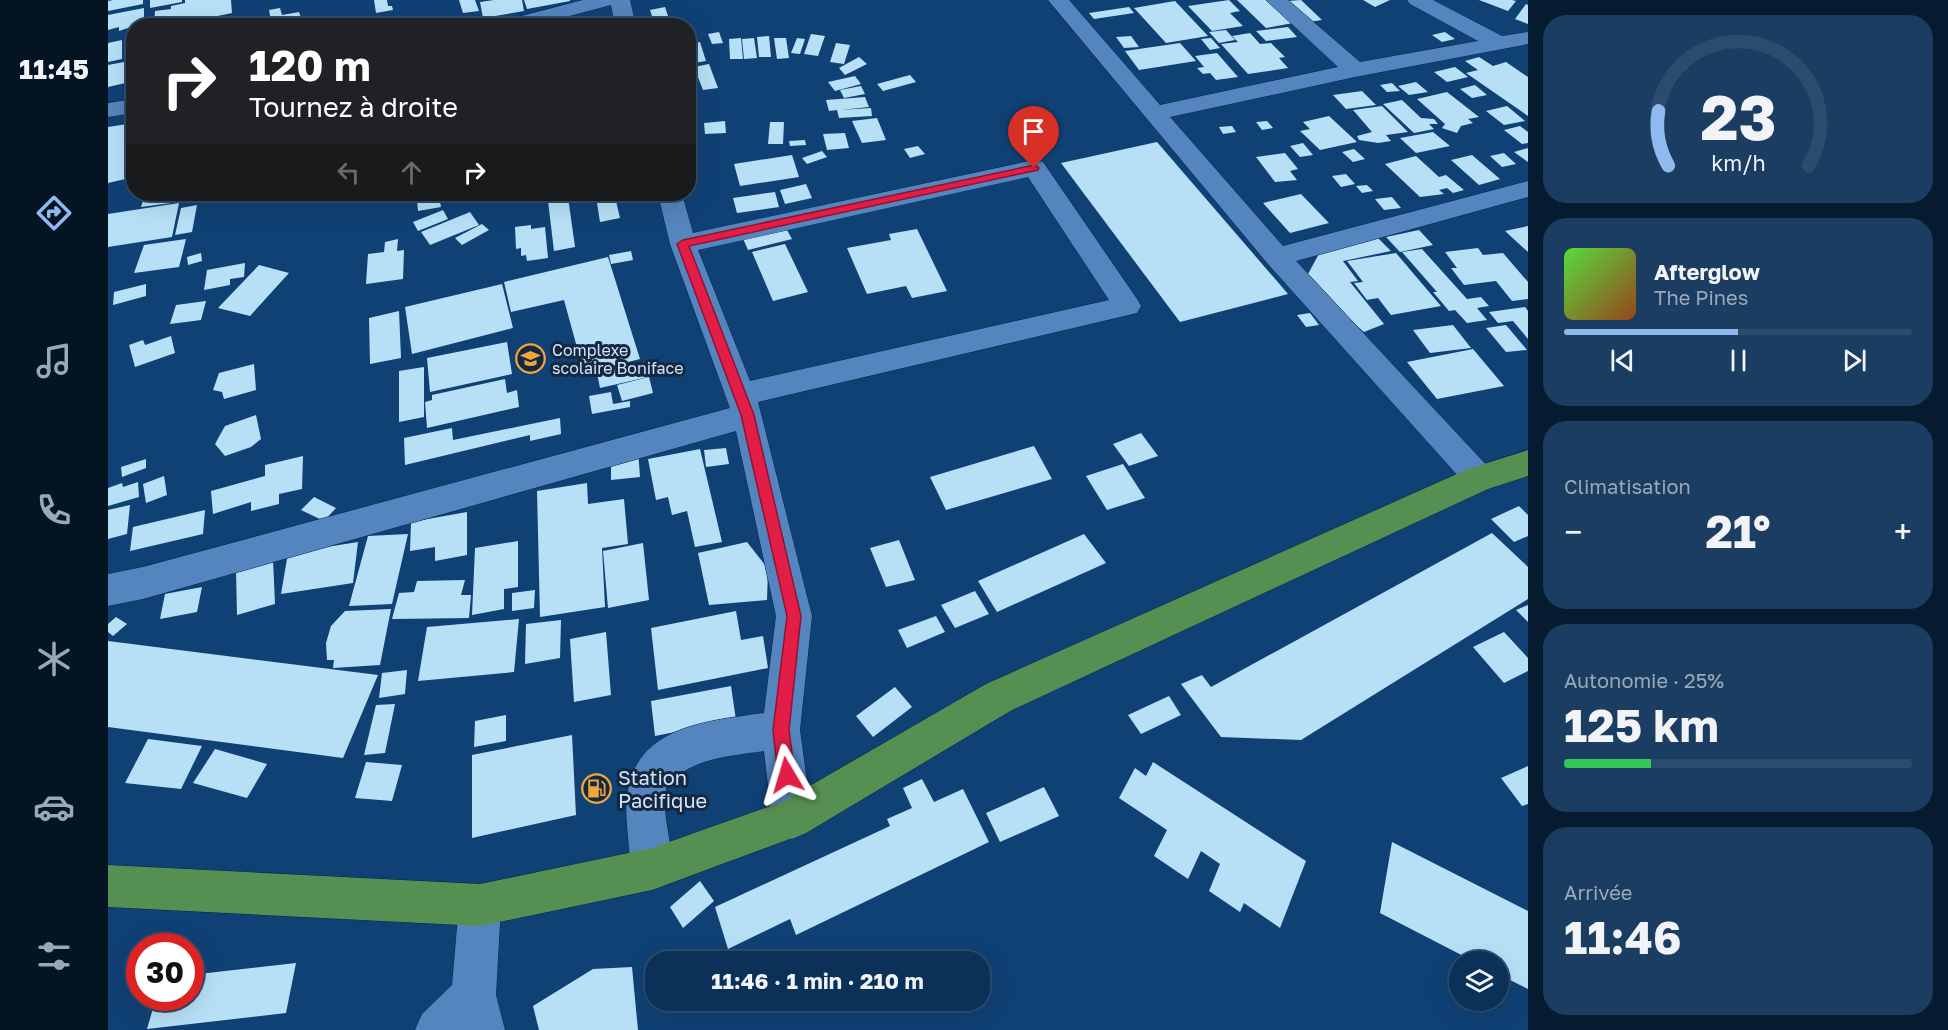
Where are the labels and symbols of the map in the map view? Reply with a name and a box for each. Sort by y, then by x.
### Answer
pin [1008,106,1059,168]
place label: Complexe scolaire Boniface [552,340,684,378]
school or university icon: Complexe scolaire Boniface [515,343,547,375]
position arrow [755,743,819,807]
place label: Station Pacifique [618,765,707,812]
fuel station icon: Station Pacifique [581,772,613,804]
speed limit sign: 30 [126,933,204,1011]

